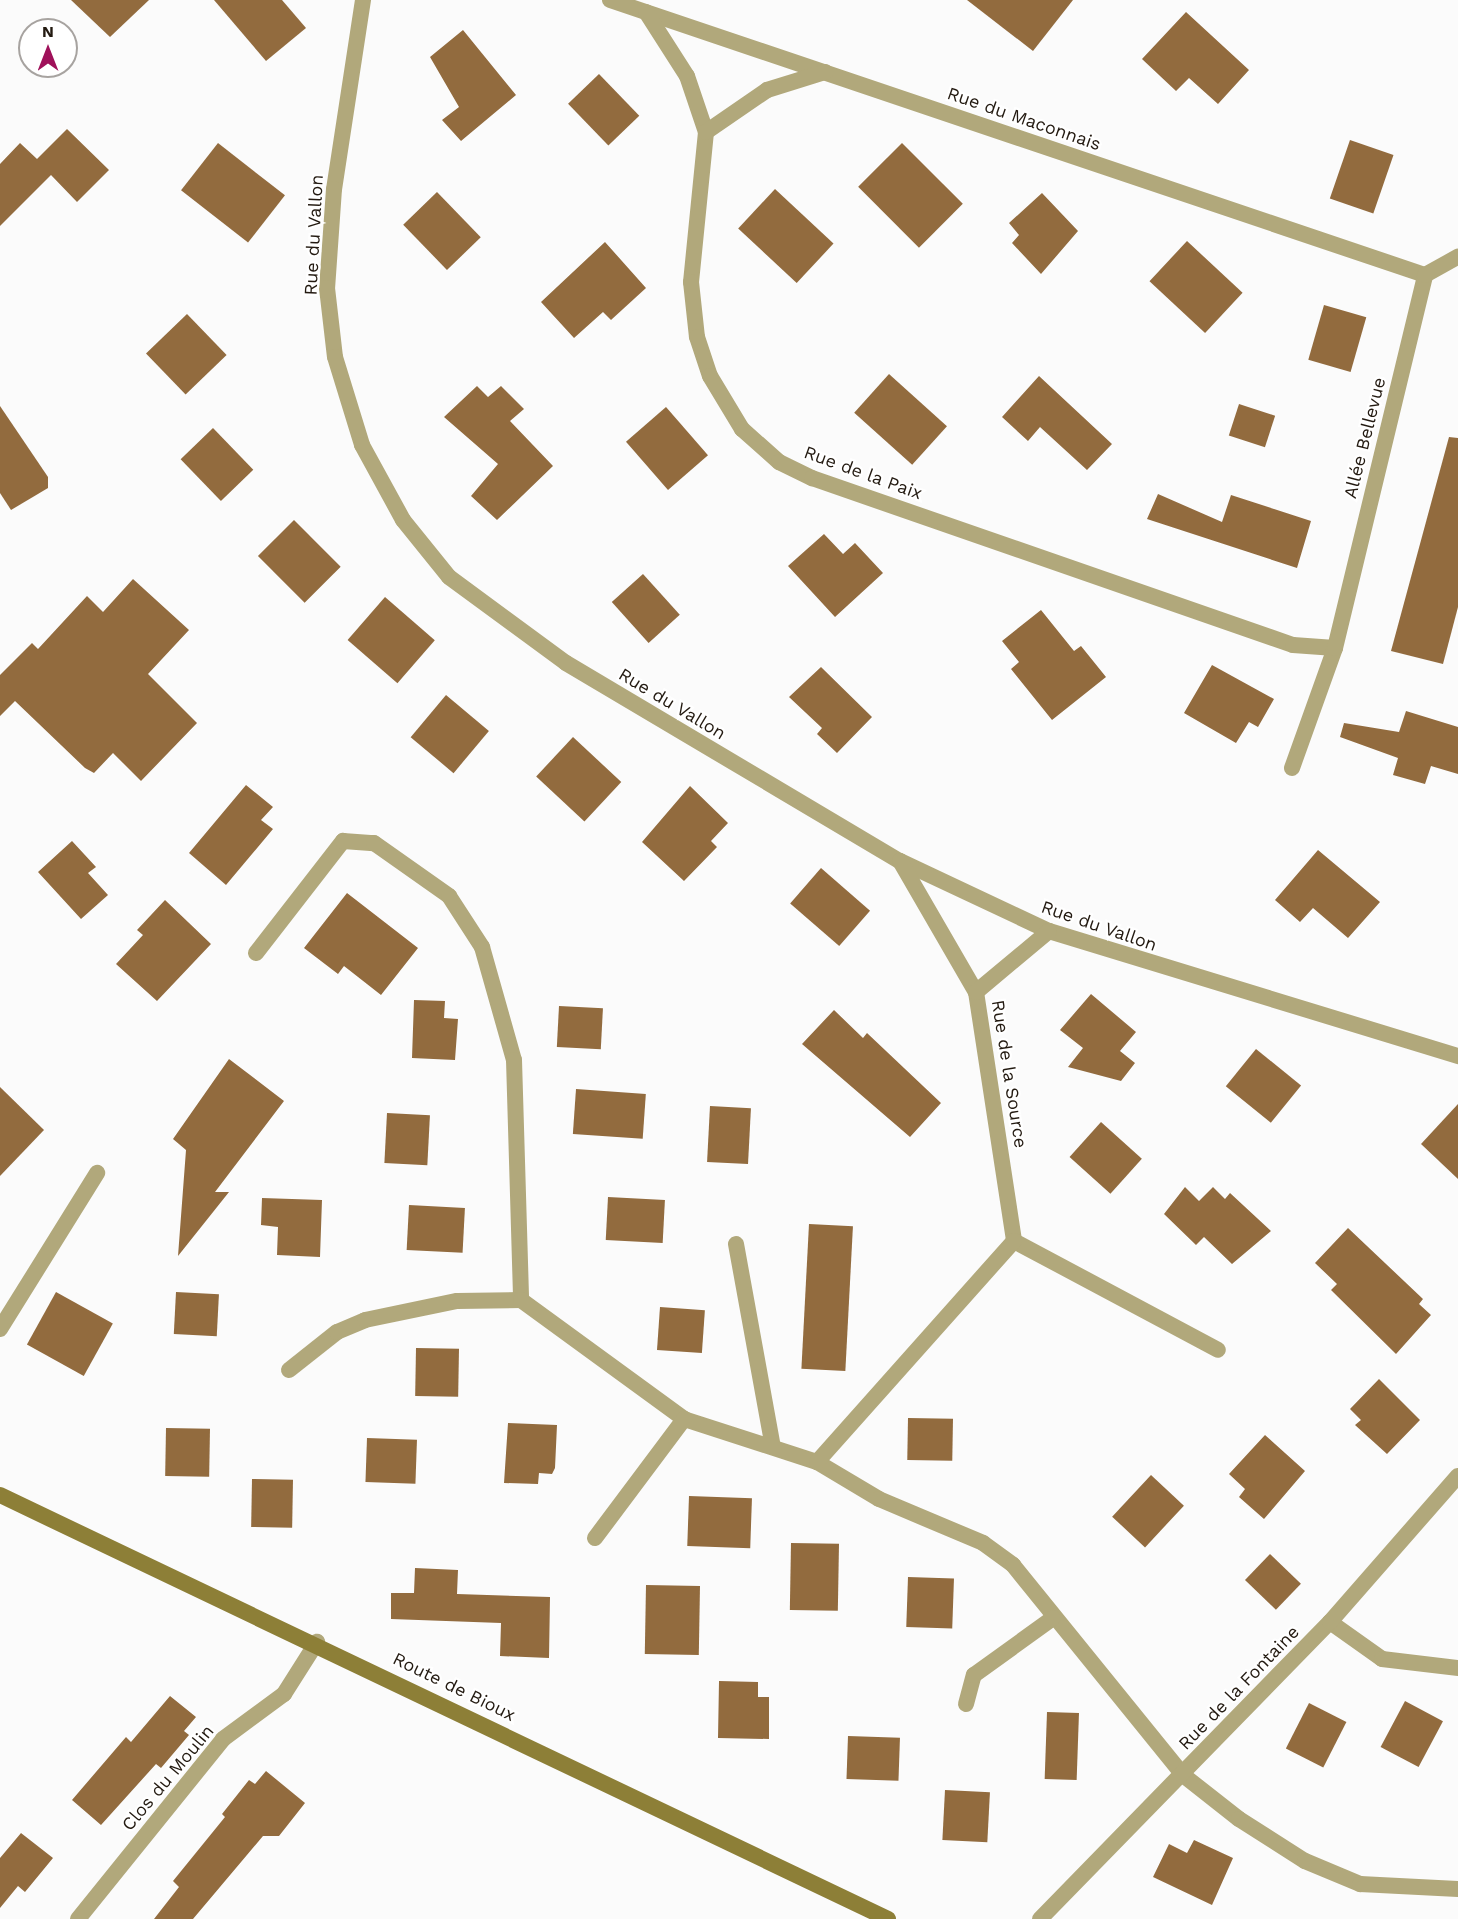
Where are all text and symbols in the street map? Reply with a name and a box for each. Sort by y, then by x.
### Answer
north arrow [18,18,78,78]
text: N [42,22,54,41]
street label: Rue du Maconnais [944,83,1104,155]
street label: Rue du Vallon [300,174,328,296]
street label: Allée Bellevue [1340,375,1390,501]
street label: Rue de la Paix [801,442,925,504]
street label: Rue du Vallon [614,663,730,745]
street label: Rue du Vallon [1038,896,1160,956]
street label: Rue de la Source [987,998,1031,1150]
street label: Rue de la Fontaine [1174,1621,1304,1755]
street label: Route de Bioux [389,1648,519,1726]
street label: Clos du Moulin [118,1721,218,1835]

